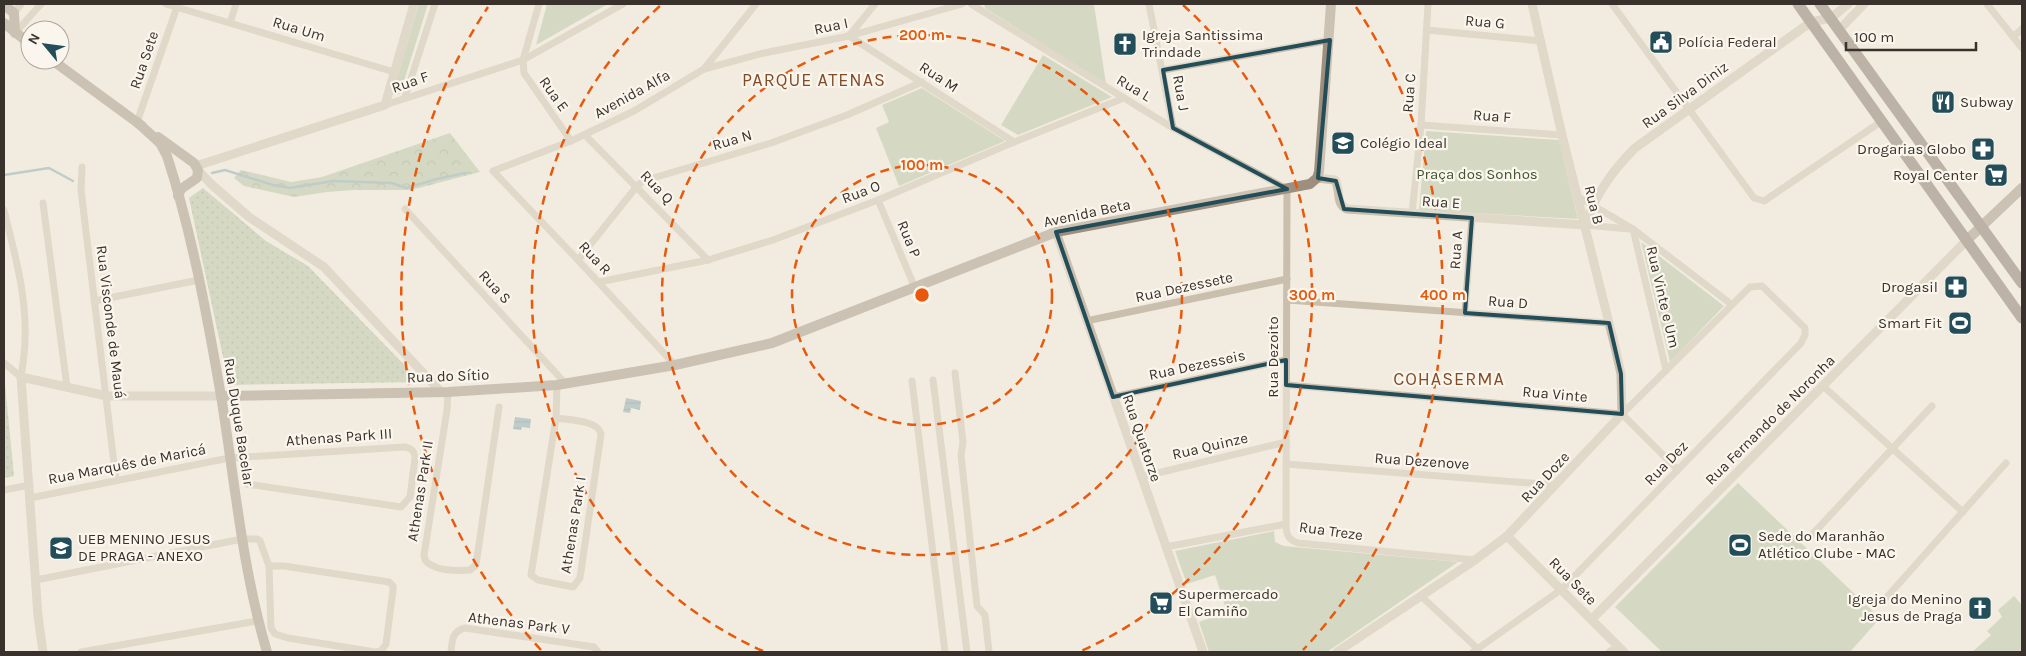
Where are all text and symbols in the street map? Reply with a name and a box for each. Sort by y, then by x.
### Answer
street label: Rua G [1464,11,1506,33]
street label: Rua Um [271,13,327,45]
street label: Rua I [812,14,850,38]
north arrow [20,20,70,70]
scale bar [1846,20,1976,52]
text: 200 m [899,26,945,44]
place label: Igreja Santissima Trindade [1142,26,1263,61]
text: 100 m [1854,28,1894,46]
street label: Rua Sete [126,29,162,91]
public building icon: Polícia Federal [1648,29,1674,55]
text: N [24,30,44,47]
church icon: Igreja Santissima Trindade [1112,31,1138,57]
place label: Polícia Federal [1678,33,1777,51]
street label: Rua M [916,58,962,96]
street label: Rua Silva Diniz [1638,58,1732,132]
street label: Avenida Alfa [591,66,673,122]
street label: Rua F [389,67,431,97]
district label: PARQUE ATENAS [742,69,886,91]
street label: Rua L [1113,71,1155,105]
street label: Rua E [535,73,573,115]
street label: Rua C [1399,73,1419,113]
street label: Rua J [1169,74,1193,112]
restaurant icon: Subway [1930,89,1956,115]
place label: Subway [1960,93,2013,111]
street label: Rua F [1472,106,1512,126]
street label: Rua N [710,126,754,154]
school or university icon: Colégio Ideal [1330,130,1356,156]
place label: Colégio Ideal [1360,134,1447,152]
pharmacy icon: Drogarias Globo [1970,136,1996,162]
place label: Drogarias Globo [1857,140,1966,158]
text: 100 m [901,156,943,174]
supermarket icon: Royal Center [1983,162,2009,188]
park label: Praça dos Sonhos [1416,165,1538,183]
street label: Rua Q [637,166,677,208]
place label: Royal Center [1893,166,1979,184]
street label: Rua O [839,176,883,208]
street label: Rua B [1580,184,1608,226]
street label: Rua E [1421,192,1461,212]
street label: Avenida Beta [1042,195,1132,231]
street label: Rua P [893,218,925,260]
street label: Rua A [1446,230,1466,270]
street label: Rua R [575,237,615,279]
street label: Rua Visconde de Mauá [93,244,129,400]
street label: Rua Vinte e Um [1643,244,1683,350]
street label: Rua S [475,267,515,307]
street label: Rua Dezessete [1134,268,1234,306]
pharmacy icon: Drogasil [1943,274,1969,300]
place label: Drogasil [1881,278,1938,296]
centre of rings [913,286,931,304]
text: 300 m [1289,286,1335,304]
text: 400 m [1420,286,1466,304]
street label: Rua D [1487,292,1529,312]
sports icon: Smart Fit [1947,310,1973,336]
place label: Smart Fit [1878,314,1942,332]
street label: Rua Dezoito [1264,316,1282,398]
street label: Rua Dezesseis [1147,346,1247,384]
street label: Rua Fernando de Noronha [1701,351,1839,489]
street label: Rua Duque Bacelar [220,357,258,488]
street label: Rua do Sítio [406,366,490,386]
district label: COHASERMA [1393,368,1505,390]
street label: Rua Vinte [1522,382,1588,406]
street label: Rua Quatorze [1119,392,1165,484]
street label: Athenas Park III [285,424,393,450]
street label: Rua Quinze [1170,429,1250,463]
street label: Rua Dez [1640,437,1692,489]
street label: Athenas Park II [403,439,437,543]
street label: Rua Marquês de Maricá [47,440,207,488]
street label: Rua Doze [1517,448,1573,506]
street label: Rua Dezenove [1374,449,1470,473]
street label: Athenas Park I [556,475,590,575]
street label: Rua Treze [1298,518,1364,544]
place label: Sede do Maranhão Atlético Clube - MAC [1758,527,1896,562]
place label: UEB MENINO JESUS DE PRAGA - ANEXO [78,530,211,565]
sports icon: Sede do Maranhão Atlético Clube - MAC [1727,532,1753,558]
school or university icon: UEB MENINO JESUS DE PRAGA - ANEXO [48,535,74,561]
street label: Rua Sete [1545,553,1601,609]
place label: Supermercado El Camiño [1178,585,1278,620]
supermarket icon: Supermercado El Camiño [1148,590,1174,616]
place label: Igreja do Menino Jesus de Praga [1848,590,1962,625]
church icon: Igreja do Menino Jesus de Praga [1967,595,1993,621]
street label: Athenas Park V [467,608,571,638]

